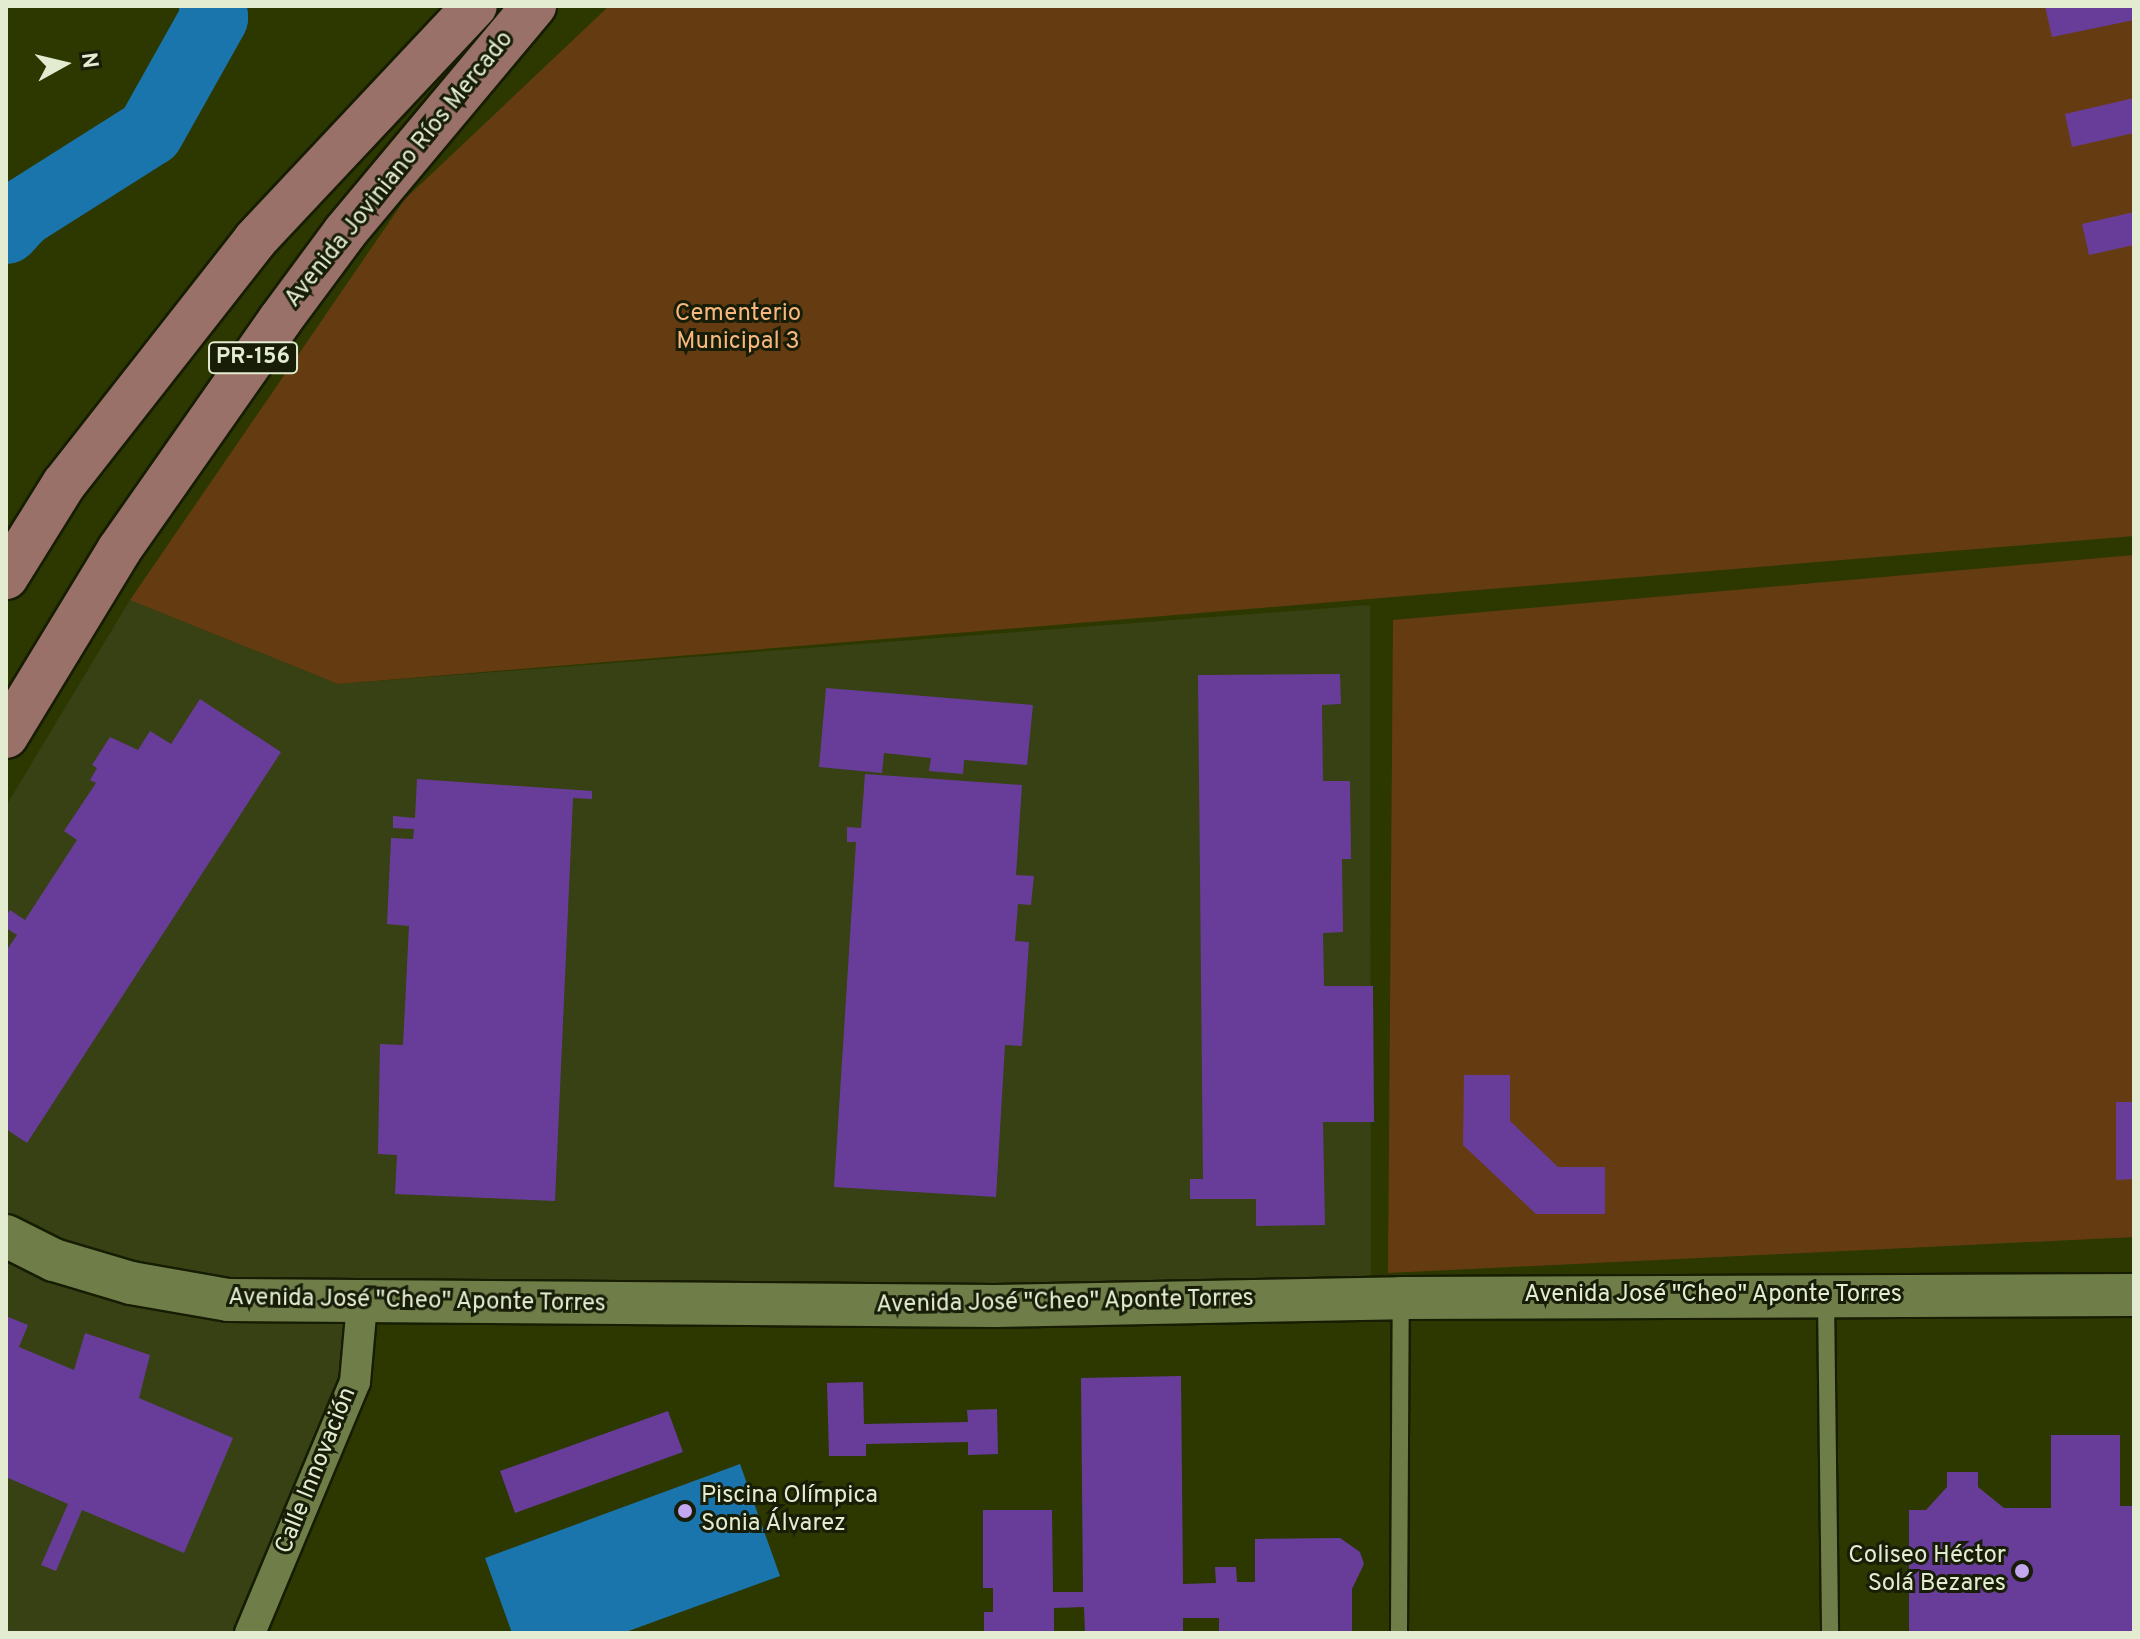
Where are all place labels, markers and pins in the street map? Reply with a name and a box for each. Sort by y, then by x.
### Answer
place label: Piscina Olímpica Sonia Álvarez [701,1483,878,1539]
marker: Piscina Olímpica Sonia Álvarez [676,1502,694,1520]
place label: Coliseo Héctor Solá Bezares [1848,1543,2006,1599]
marker: Coliseo Héctor Solá Bezares [2013,1562,2031,1580]

